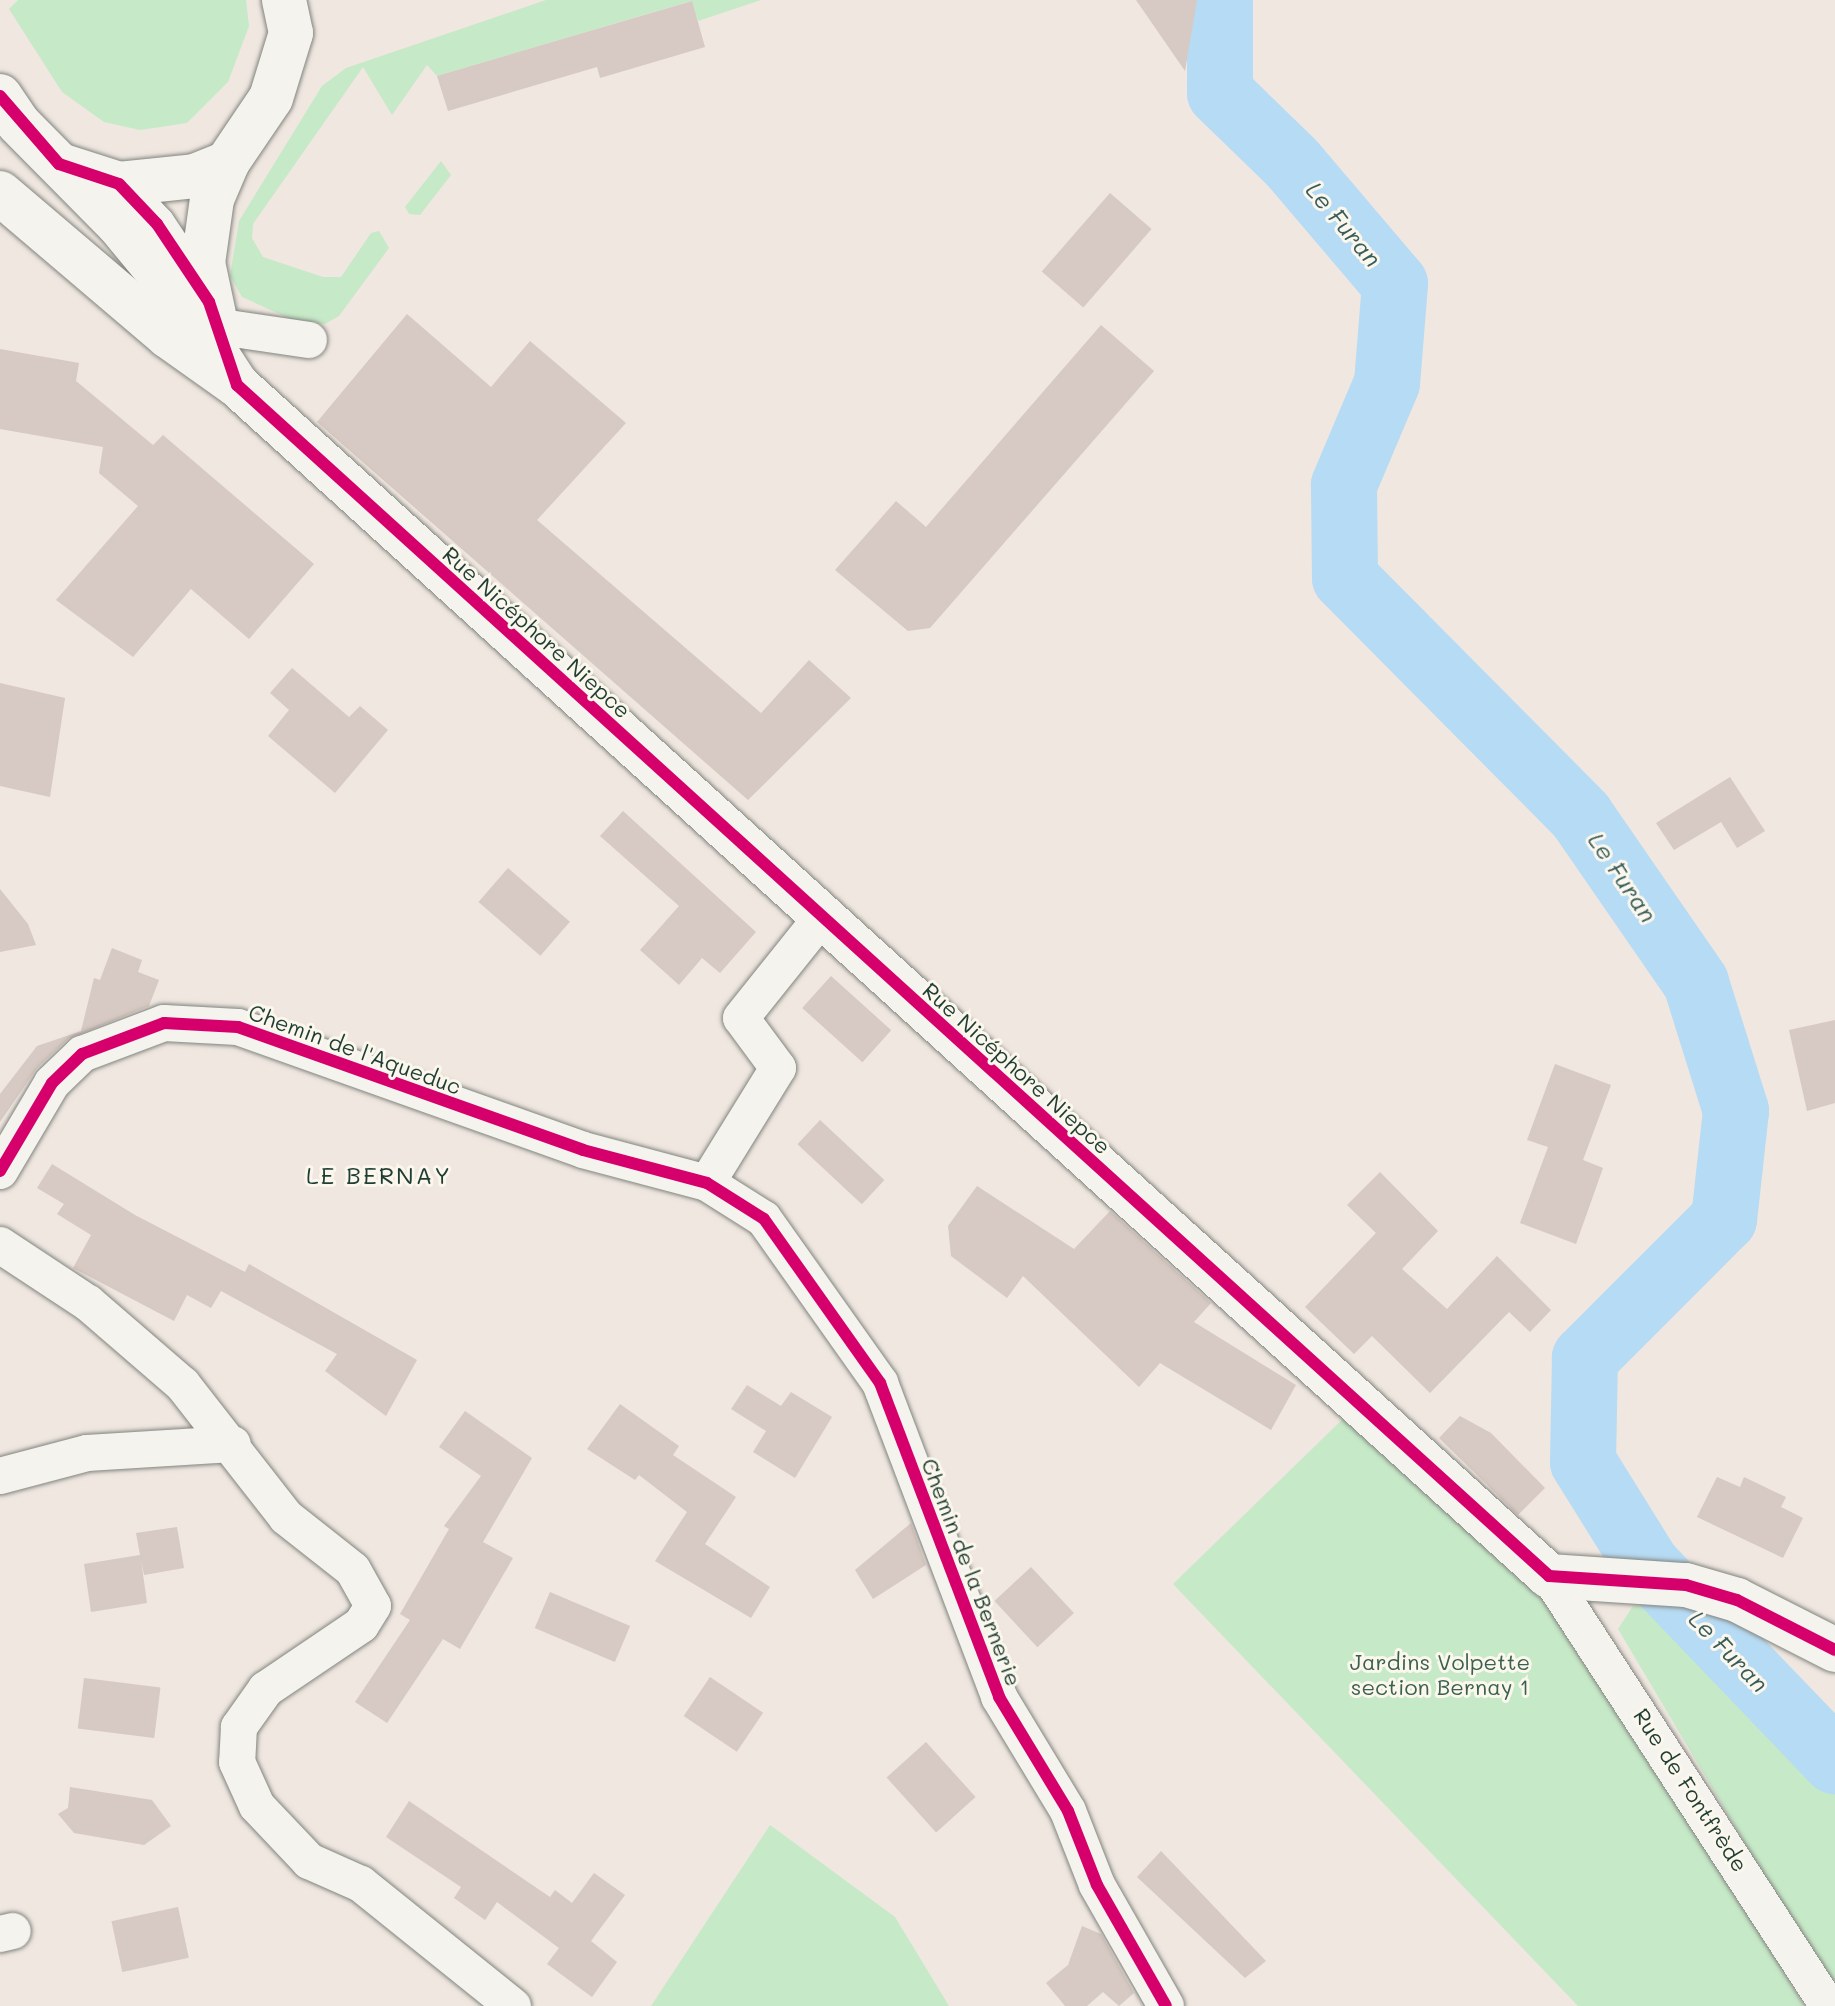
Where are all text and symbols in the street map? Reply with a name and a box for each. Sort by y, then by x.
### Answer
water label: Le Furan [1300,176,1388,272]
street label: Rue Nicéphore Niepce [438,541,636,723]
water label: Le Furan [1583,827,1663,927]
street label: Rue Nicéphore Niepce [918,977,1116,1159]
street label: Chemin de l'Aqueduc [245,998,465,1100]
district label: LE BERNAY [306,1161,452,1189]
street label: Chemin de la Bernerie [916,1454,1028,1690]
water label: Le Furan [1683,1604,1775,1698]
park label: Jardins Volpette section Bernay 1 [1350,1648,1530,1700]
street label: Rue de Fontfrède [1628,1703,1754,1877]

